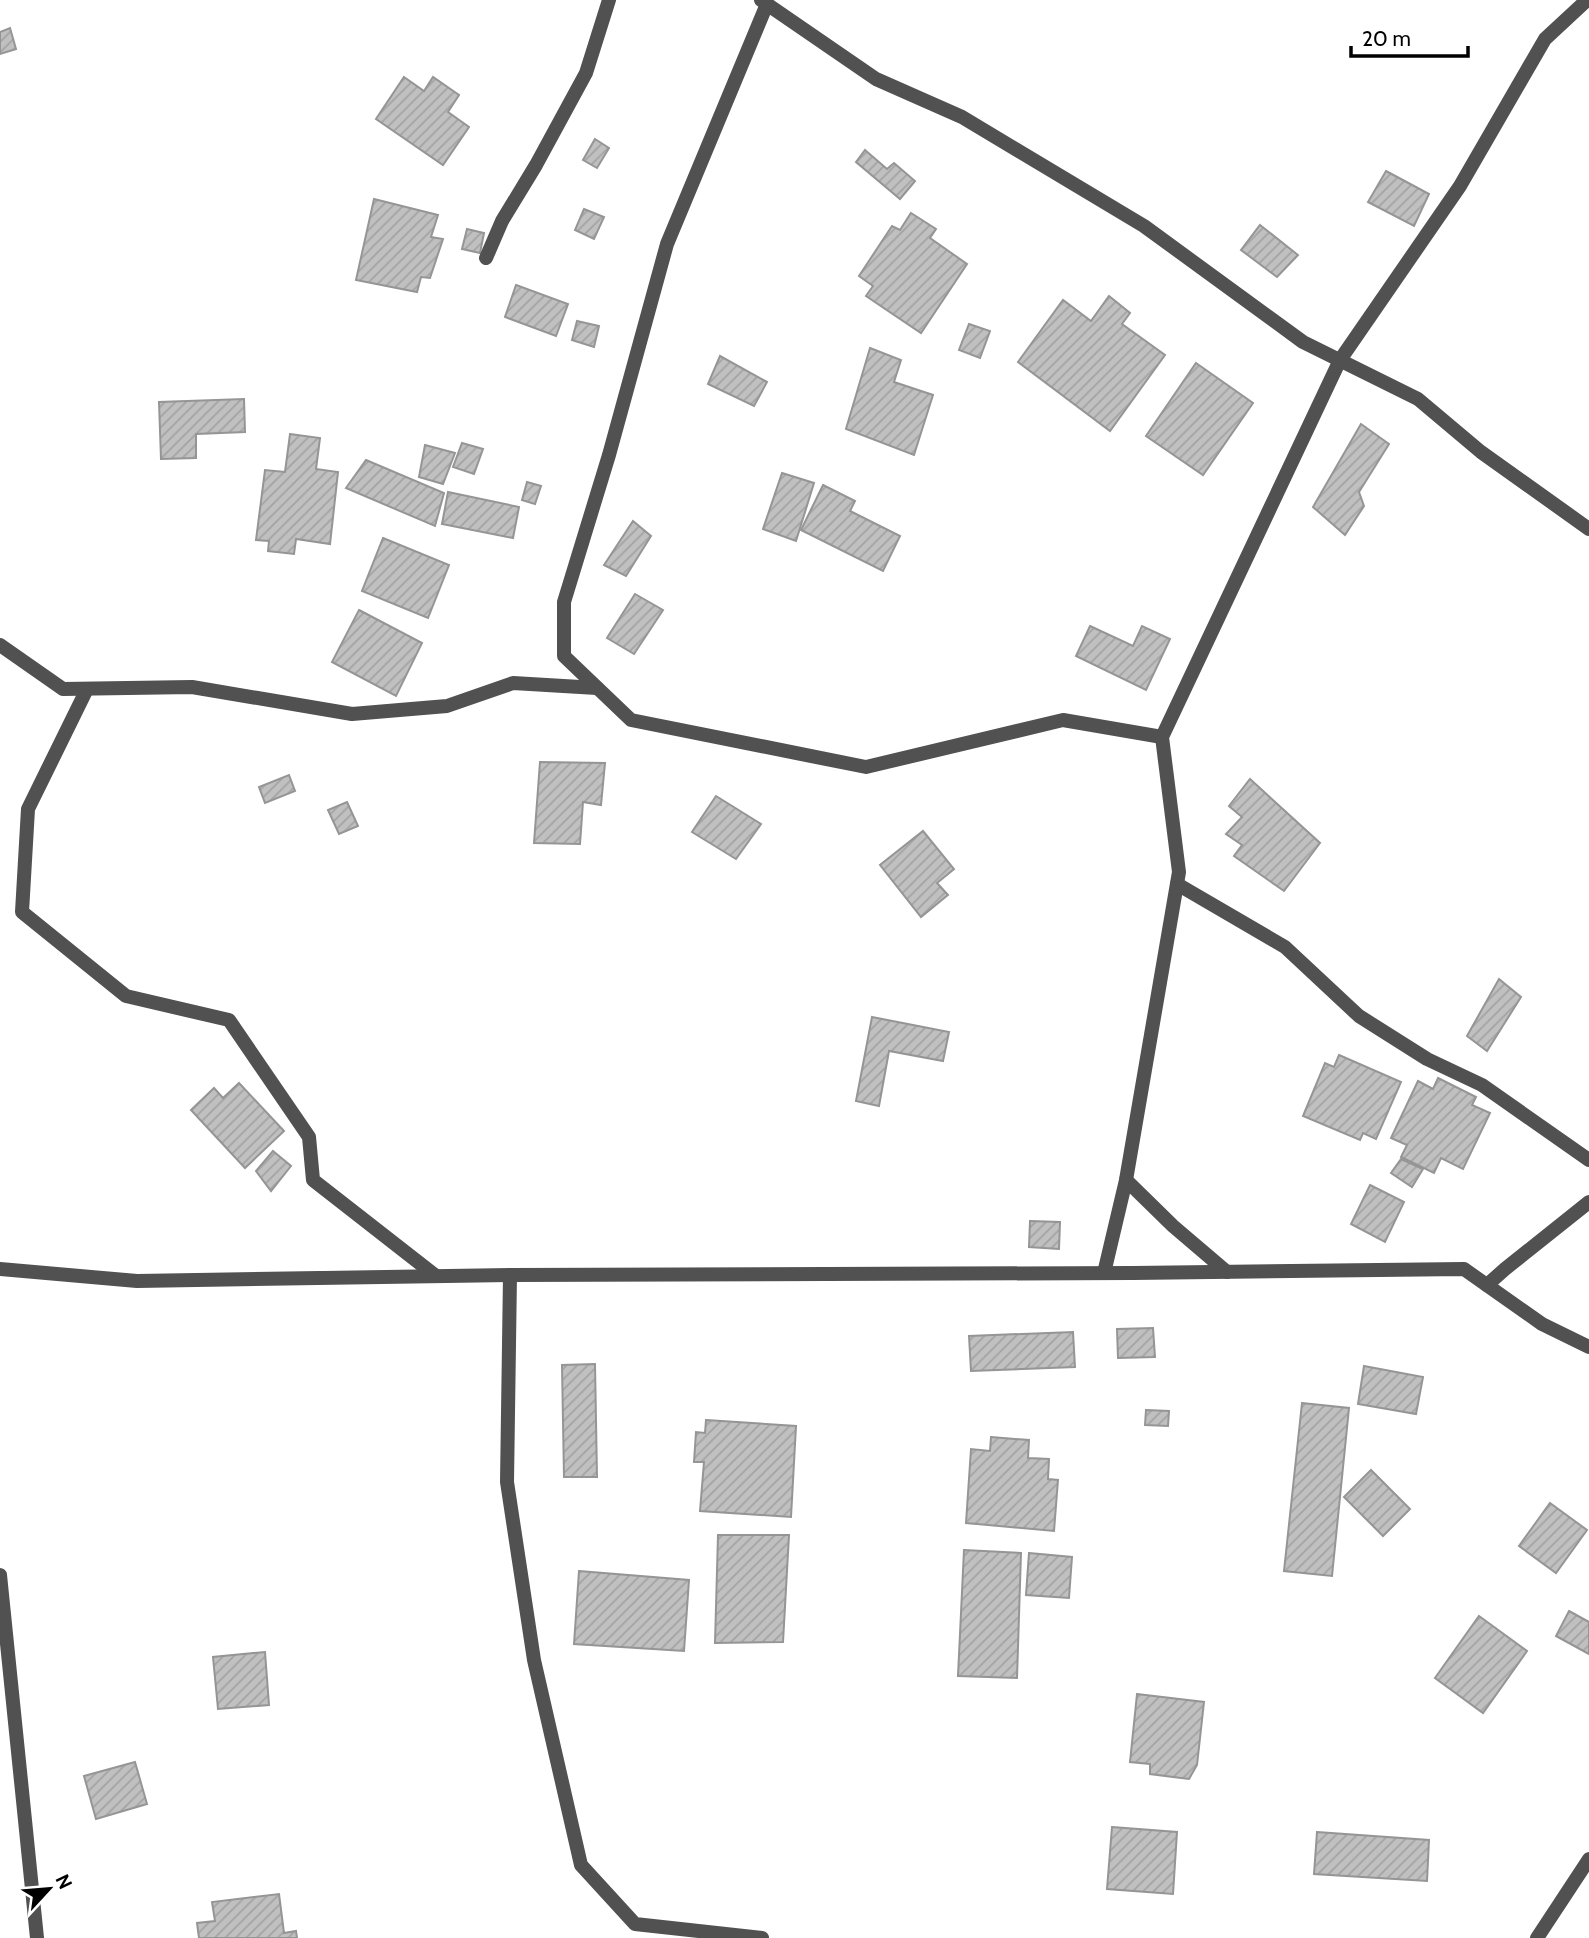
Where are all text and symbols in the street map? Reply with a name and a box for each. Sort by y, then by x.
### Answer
scale bar [1351,14,1468,58]
text: 20 m [1362,26,1411,51]
north arrow [14,1854,84,1924]
text: N [51,1871,77,1893]

